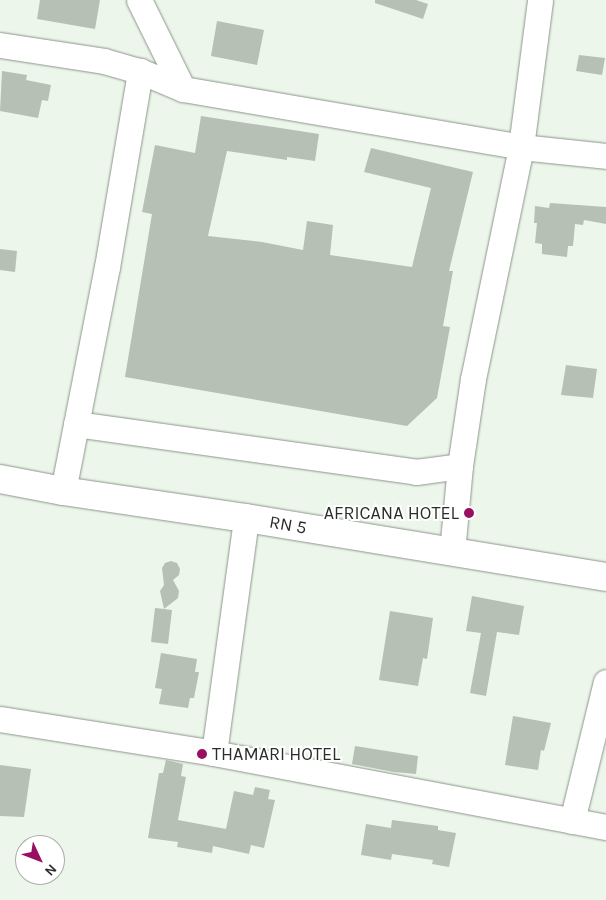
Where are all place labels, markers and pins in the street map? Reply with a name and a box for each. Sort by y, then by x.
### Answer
place label: AFRICANA HOTEL [324,502,459,524]
marker: AFRICANA HOTEL [463,507,475,519]
place label: THAMARI HOTEL [212,743,341,765]
marker: THAMARI HOTEL [196,748,208,760]

